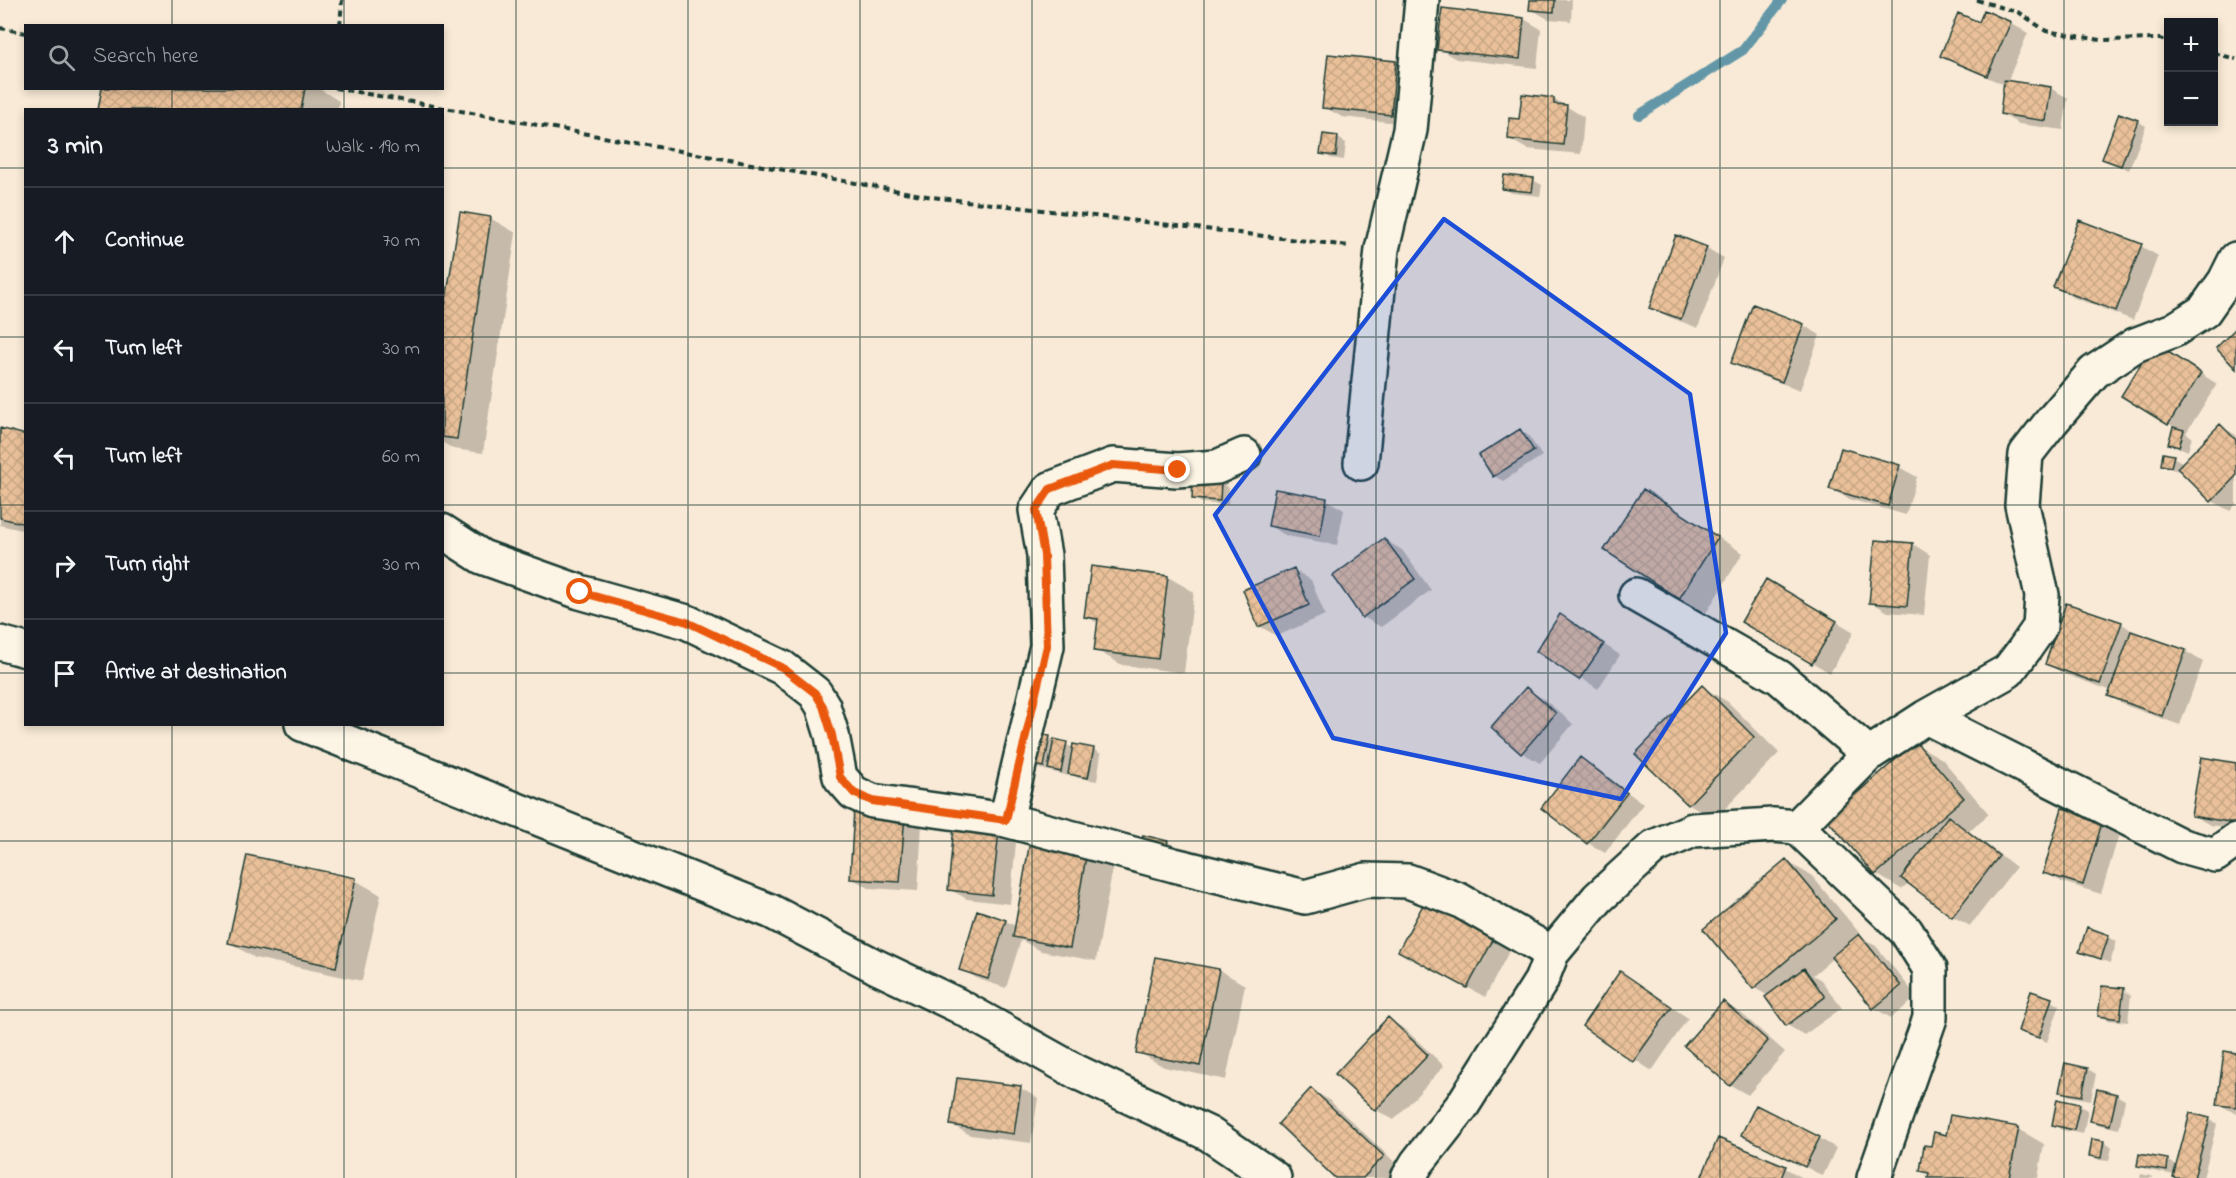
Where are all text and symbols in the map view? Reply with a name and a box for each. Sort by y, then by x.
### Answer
map controls [2164,18,2218,126]
button: + [2164,18,2218,72]
search box [24,24,444,90]
icon: search [45,41,78,74]
text: Search here [93,41,198,73]
button: − [2164,72,2218,126]
text: 3 min [48,128,103,166]
text: Walk · 190 m [326,133,420,162]
icon: ahead [48,225,81,258]
text: Continue [105,225,184,257]
text: 70 m [383,227,420,256]
icon: left [48,333,81,366]
text: Turn left [105,333,182,365]
text: 30 m [383,335,420,364]
icon: left [48,441,81,474]
text: Turn left [105,441,182,473]
text: 60 m [382,443,420,472]
route end [1164,456,1190,482]
icon: right [48,549,81,582]
text: Turn right [105,549,190,581]
text: 30 m [383,551,420,580]
route start [566,578,592,604]
icon: arrive [48,657,81,690]
text: Arrive at destination [105,657,287,689]

